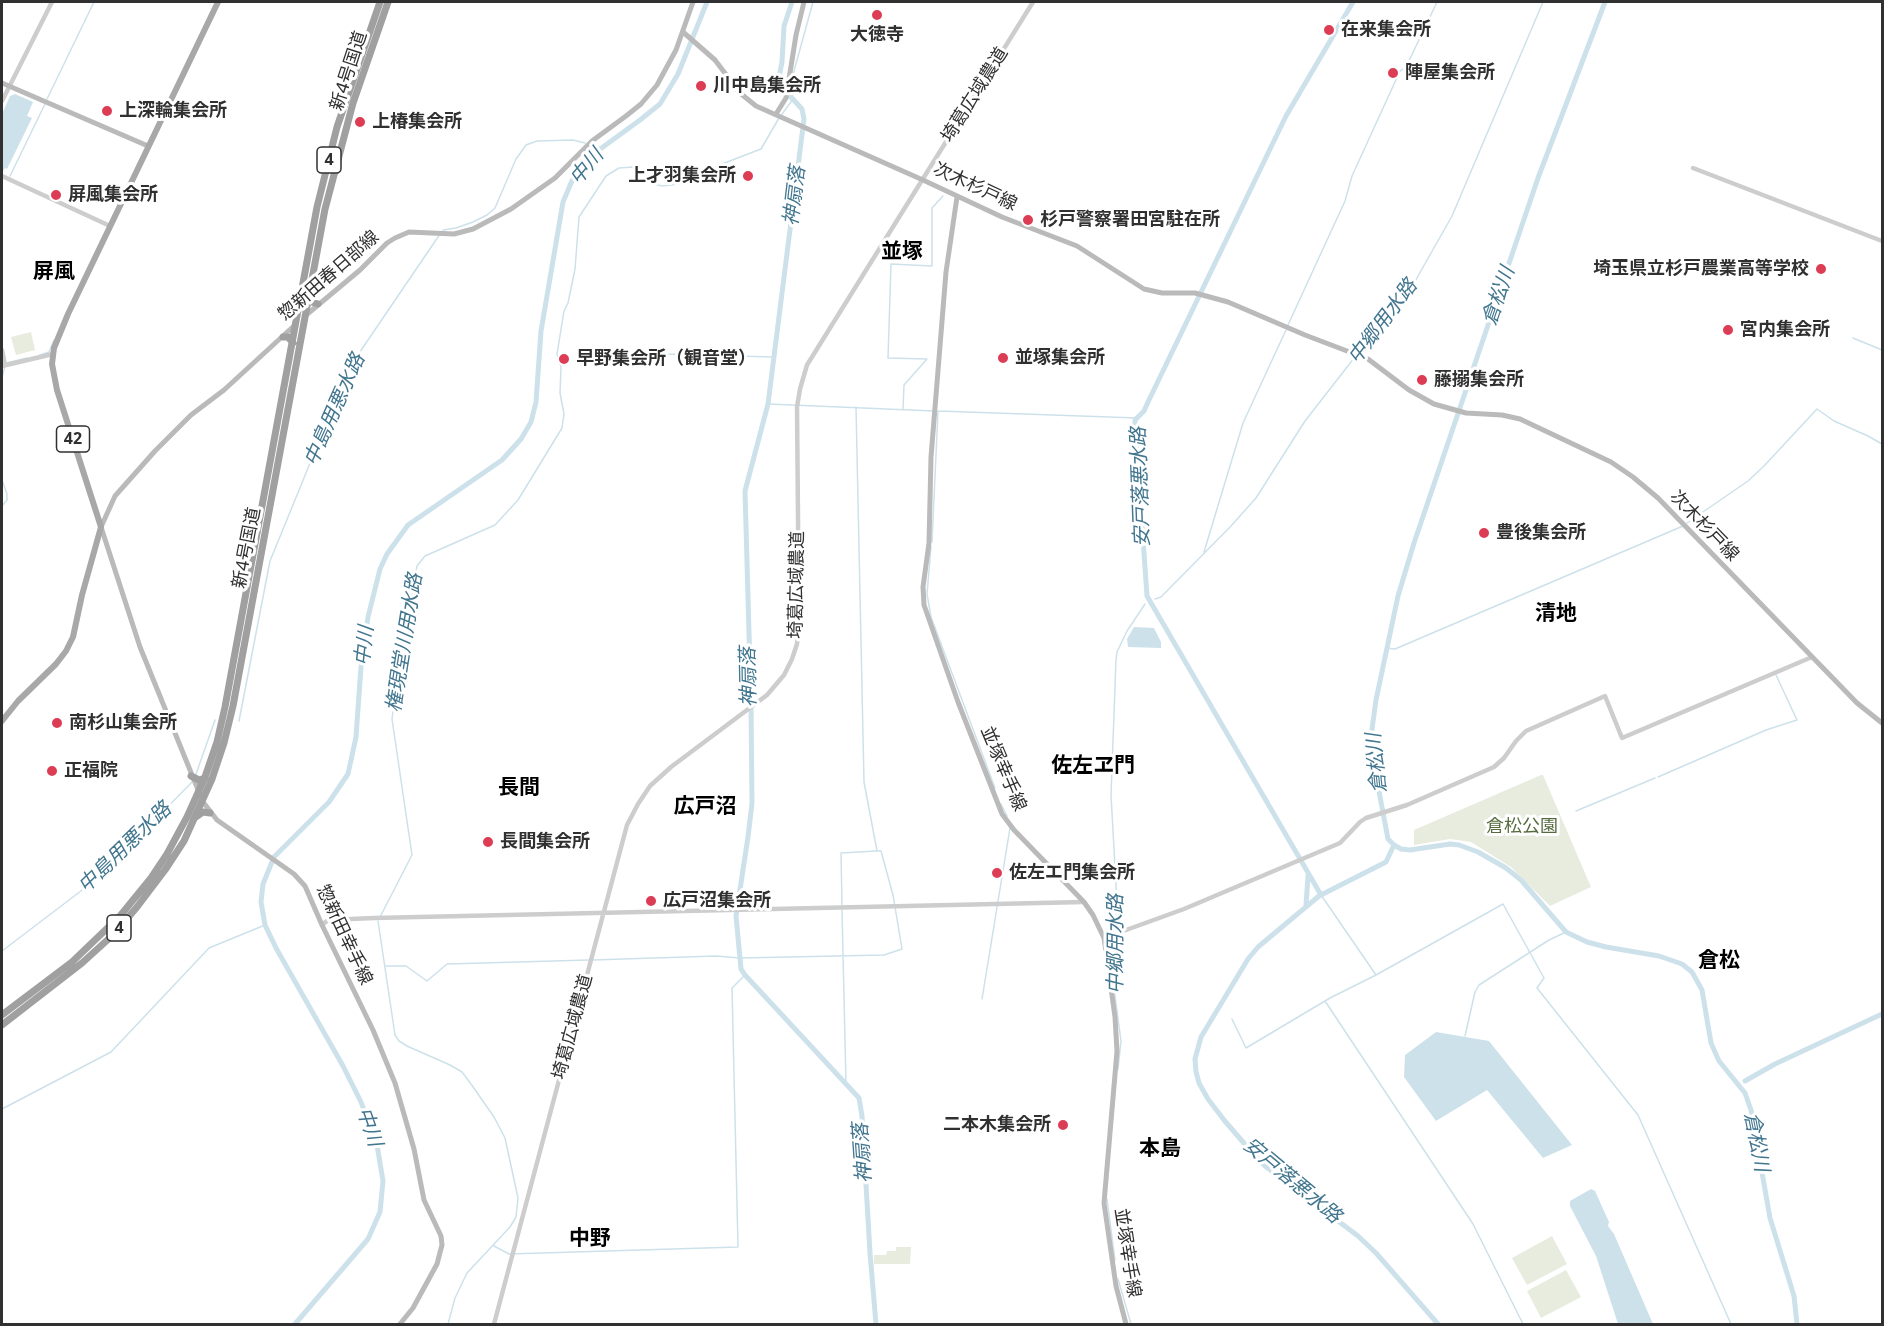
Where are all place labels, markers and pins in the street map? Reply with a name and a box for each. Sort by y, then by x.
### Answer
marker: 大徳寺 [870,8,884,22]
place label: 在来集会所 [1341,19,1431,41]
marker: 在来集会所 [1322,23,1336,37]
place label: 大徳寺 [850,24,904,46]
place label: 陣屋集会所 [1405,62,1495,84]
marker: 陣屋集会所 [1386,66,1400,80]
place label: 川中島集会所 [713,75,821,97]
marker: 川中島集会所 [694,79,708,93]
place label: 上深輪集会所 [119,100,227,122]
marker: 上深輪集会所 [100,104,114,118]
place label: 上椿集会所 [372,111,462,133]
marker: 上椿集会所 [353,115,367,129]
place label: 上才羽集会所 [628,165,736,187]
marker: 上才羽集会所 [741,169,755,183]
place label: 屏風集会所 [68,184,158,206]
marker: 屏風集会所 [49,188,63,202]
place label: 杉戸警察署田宮駐在所 [1040,209,1220,231]
marker: 杉戸警察署田宮駐在所 [1021,213,1035,227]
place label: 埼玉県立杉戸農業高等学校 [1593,258,1809,280]
marker: 埼玉県立杉戸農業高等学校 [1814,262,1828,276]
place label: 宮内集会所 [1740,319,1830,341]
marker: 宮内集会所 [1721,323,1735,337]
place label: 並塚集会所 [1015,347,1105,369]
place label: 早野集会所（観音堂） [576,348,756,370]
marker: 並塚集会所 [996,351,1010,365]
marker: 早野集会所（観音堂） [557,352,571,366]
place label: 藤搦集会所 [1434,369,1524,391]
marker: 藤搦集会所 [1415,373,1429,387]
place label: 豊後集会所 [1496,522,1586,544]
marker: 豊後集会所 [1477,526,1491,540]
place label: 南杉山集会所 [69,712,177,734]
marker: 南杉山集会所 [50,716,64,730]
place label: 正福院 [64,760,118,782]
marker: 正福院 [45,764,59,778]
place label: 長間集会所 [500,831,590,853]
marker: 長間集会所 [481,835,495,849]
place label: 佐左エ門集会所 [1009,862,1135,884]
marker: 佐左エ門集会所 [990,866,1004,880]
place label: 広戸沼集会所 [663,890,771,912]
marker: 広戸沼集会所 [644,894,658,908]
place label: 二本木集会所 [943,1114,1051,1136]
marker: 二本木集会所 [1056,1118,1070,1132]

